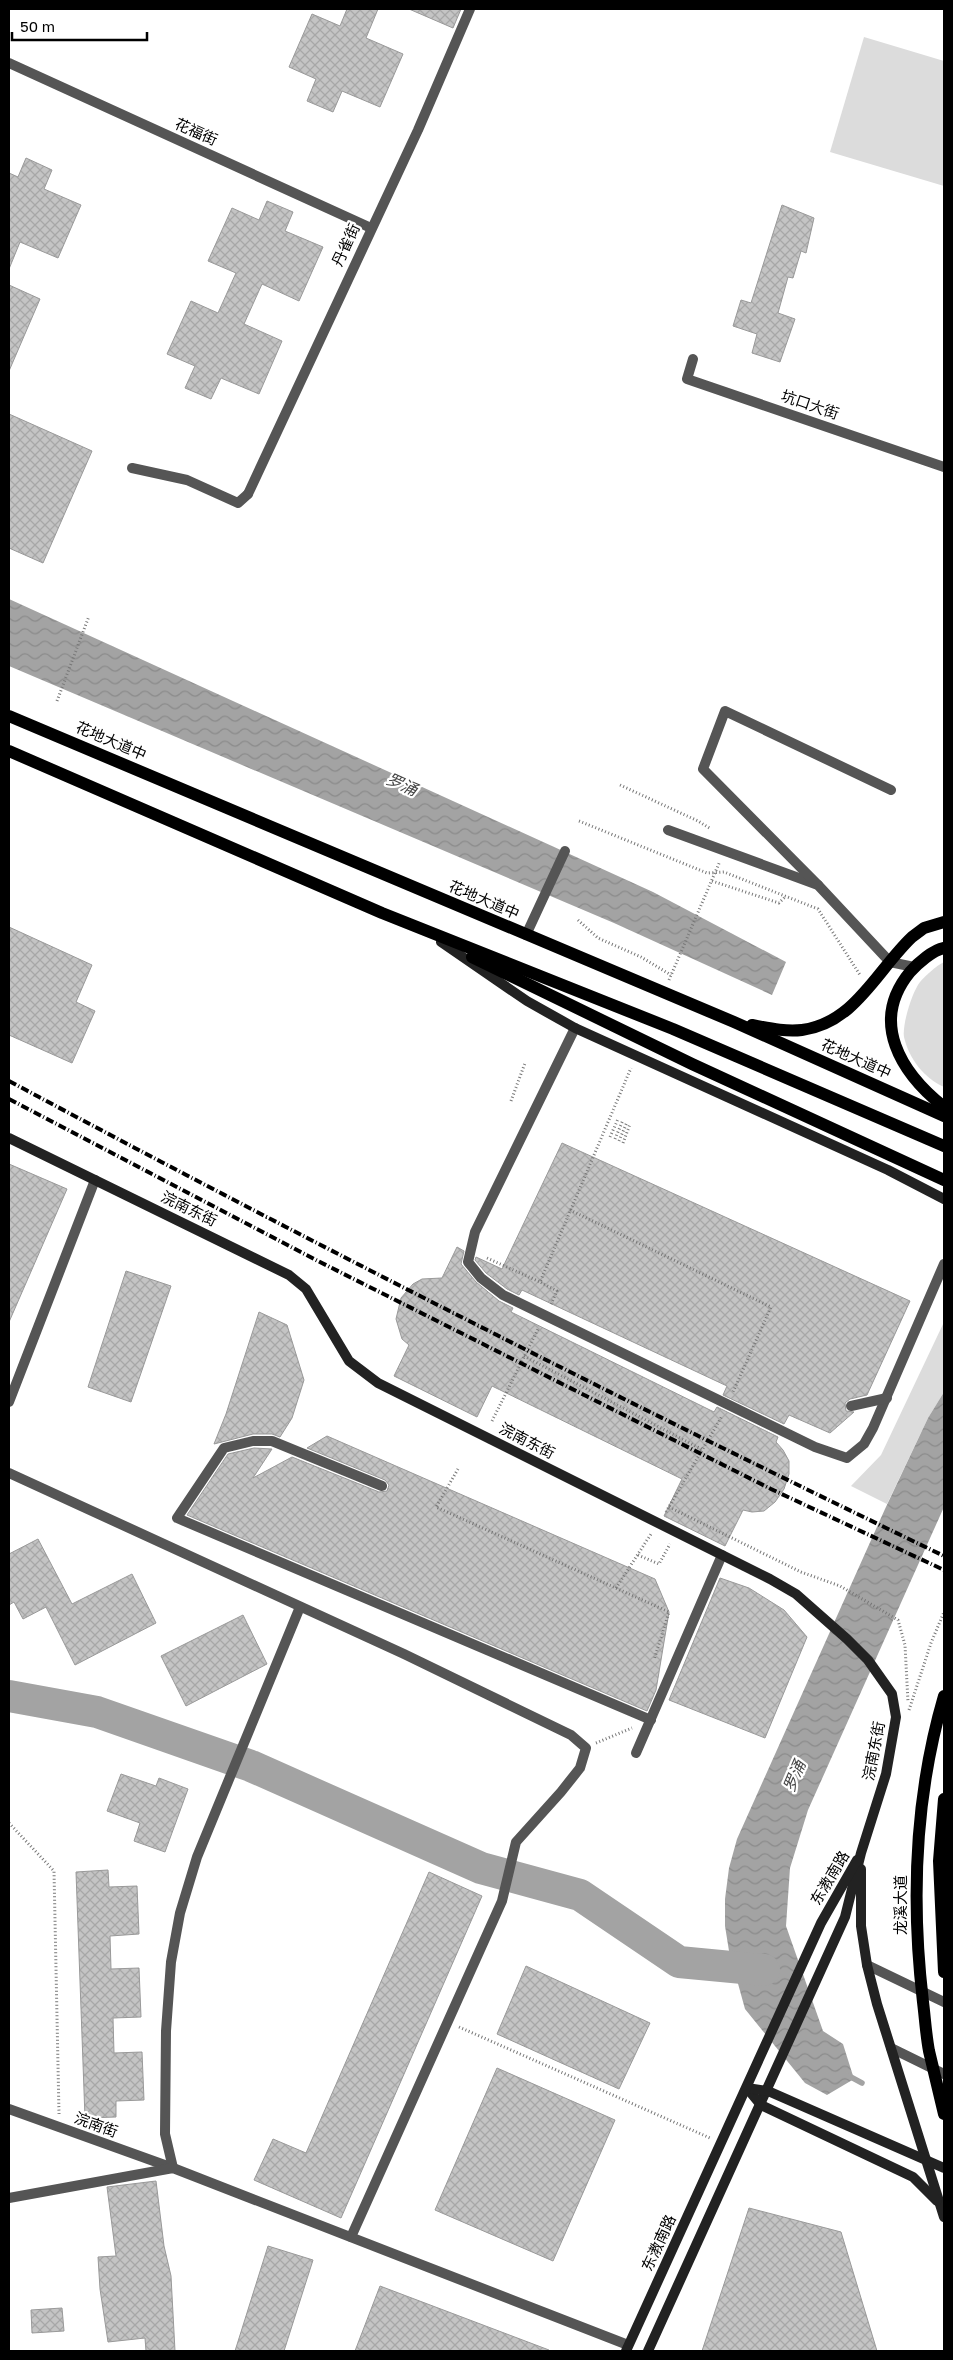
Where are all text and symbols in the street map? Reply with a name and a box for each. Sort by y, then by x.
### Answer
scale bar [12,10,148,42]
text: 50 m [20,17,55,35]
street label: 花福街 [172,114,221,148]
street label: 丹雀街 [327,220,363,269]
street label: 坑口大街 [779,386,842,422]
street label: 花地大道中 [73,717,149,763]
water label: 罗涌 [383,768,423,800]
street label: 花地大道中 [446,876,522,922]
street label: 花地大道中 [818,1035,894,1082]
street label: 浣南东街 [159,1187,220,1229]
street label: 浣南东街 [497,1418,558,1462]
street label: 浣南东街 [858,1720,888,1782]
water label: 罗涌 [779,1756,810,1795]
street label: 东漖南路 [806,1847,852,1908]
street label: 龙溪大道 [891,1875,909,1935]
street label: 浣南街 [72,2108,121,2140]
street label: 东漖南路 [637,2212,679,2274]

